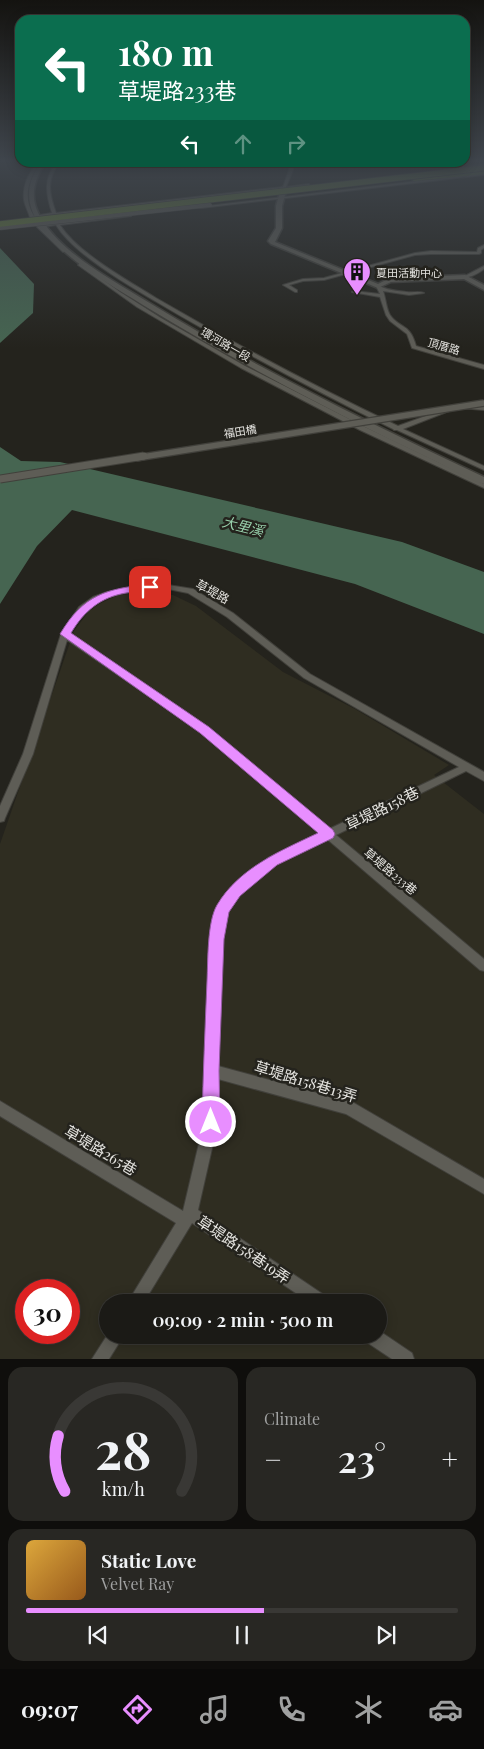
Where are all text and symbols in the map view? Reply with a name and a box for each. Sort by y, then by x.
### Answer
text: 180 m [118,28,213,75]
icon: left [35,35,100,100]
text: 草堤路233巷 [118,75,236,105]
icon: left [176,130,204,158]
icon: ahead [229,130,257,158]
icon: right [282,130,310,158]
building icon: 夏田活動中心 [342,257,372,296]
place label: 夏田活動中心 [376,265,442,280]
street label: 環河路一段 [198,324,254,364]
street label: 頂厝路 [426,334,462,358]
street label: 福田橋 [223,421,257,441]
water label: 大里溪 [220,512,268,541]
pin [129,566,171,608]
icon: arrive [136,573,164,601]
street label: 草堤路 [193,575,233,607]
street label: 草堤路158巷 [342,782,422,834]
street label: 草堤路233巷 [361,844,421,898]
street label: 草堤路158巷13弄 [252,1056,360,1106]
position arrow [184,1095,236,1147]
street label: 草堤路265巷 [61,1121,141,1179]
street label: 草堤路158巷19弄 [194,1211,294,1287]
speed limit sign: 30 [15,1279,80,1344]
text: 09:09 · 2 min · 500 m [153,1306,333,1332]
text: Climate [264,1408,320,1429]
text: 28 [95,1414,151,1483]
text: 23° [338,1432,386,1483]
text: − [264,1440,282,1477]
text: + [442,1440,458,1477]
text: km/h [102,1477,145,1500]
text: Static Love [101,1547,196,1573]
text: Velvet Ray [101,1573,174,1594]
icon: previous [84,1621,112,1649]
icon: pause [228,1621,256,1649]
icon: next [372,1621,400,1649]
icon: directions [120,1692,155,1727]
icon: music [197,1692,232,1727]
icon: phone [274,1692,309,1727]
icon: climate [351,1692,386,1727]
icon: car [428,1692,463,1727]
text: 09:07 [21,1694,78,1724]

